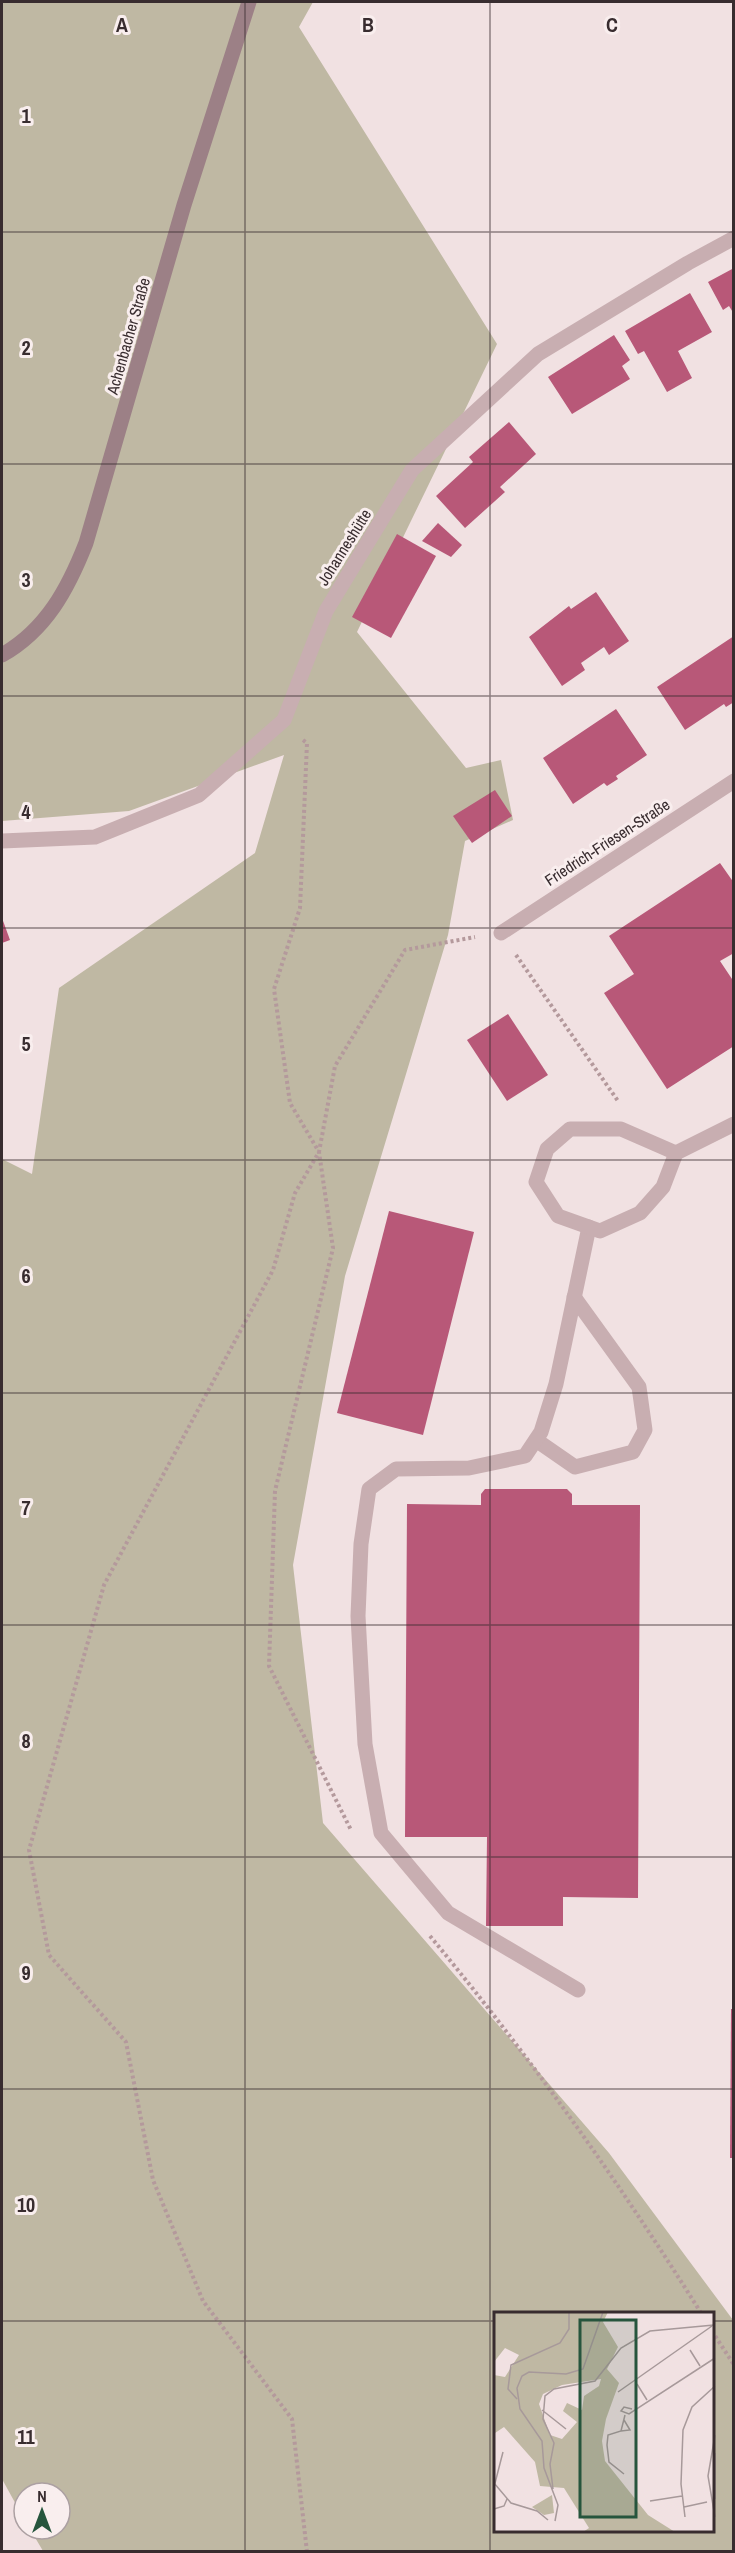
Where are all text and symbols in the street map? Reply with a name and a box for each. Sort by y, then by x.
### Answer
text: A [116,11,128,38]
text: B [362,11,374,38]
text: C [606,11,618,38]
text: 1 [21,102,31,129]
street label: Achenbacher Straße [101,275,155,398]
text: 2 [21,334,31,361]
street label: Johanneshütte [312,505,376,589]
text: 3 [21,566,31,593]
street label: Friedrich-Friesen-Straße [540,793,674,891]
text: 4 [21,798,31,825]
text: 5 [21,1030,31,1057]
text: 6 [21,1262,31,1289]
text: 7 [21,1494,31,1521]
text: 8 [21,1727,31,1754]
text: 9 [21,1959,31,1986]
text: 10 [17,2191,35,2218]
inset map [494,2312,714,2532]
text: 11 [17,2423,36,2450]
north arrow [12,2481,72,2541]
text: N [37,2485,47,2507]

